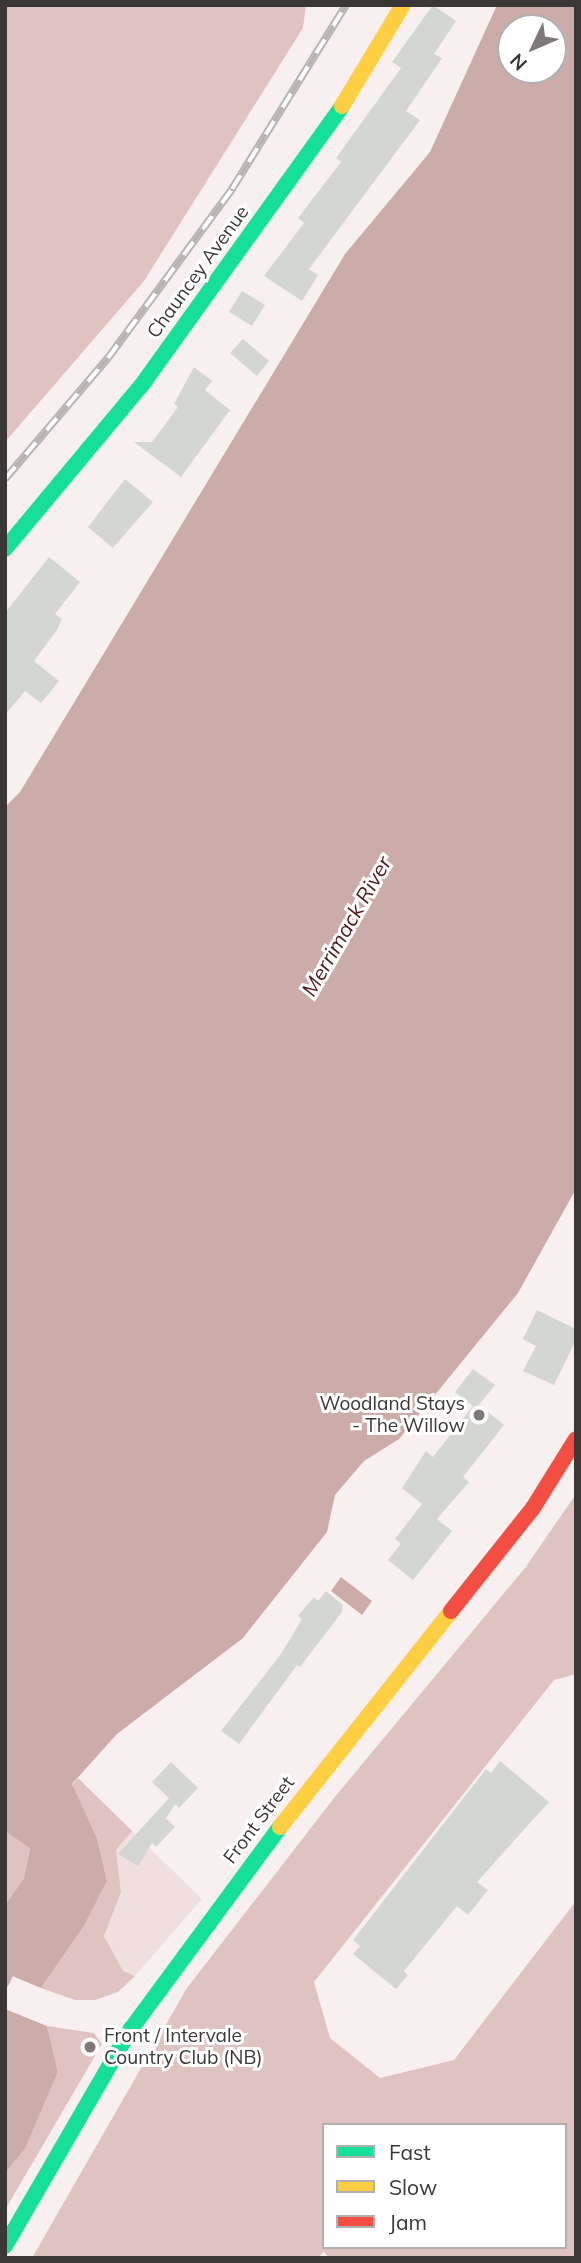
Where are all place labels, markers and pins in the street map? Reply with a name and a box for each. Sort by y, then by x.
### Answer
place label: Woodland Stays - The Willow [319,1393,465,1437]
marker: Woodland Stays - The Willow [471,1407,487,1423]
place label: Front / Intervale Country Club (NB) [104,2025,262,2069]
marker: Front / Intervale Country Club (NB) [82,2039,98,2055]

